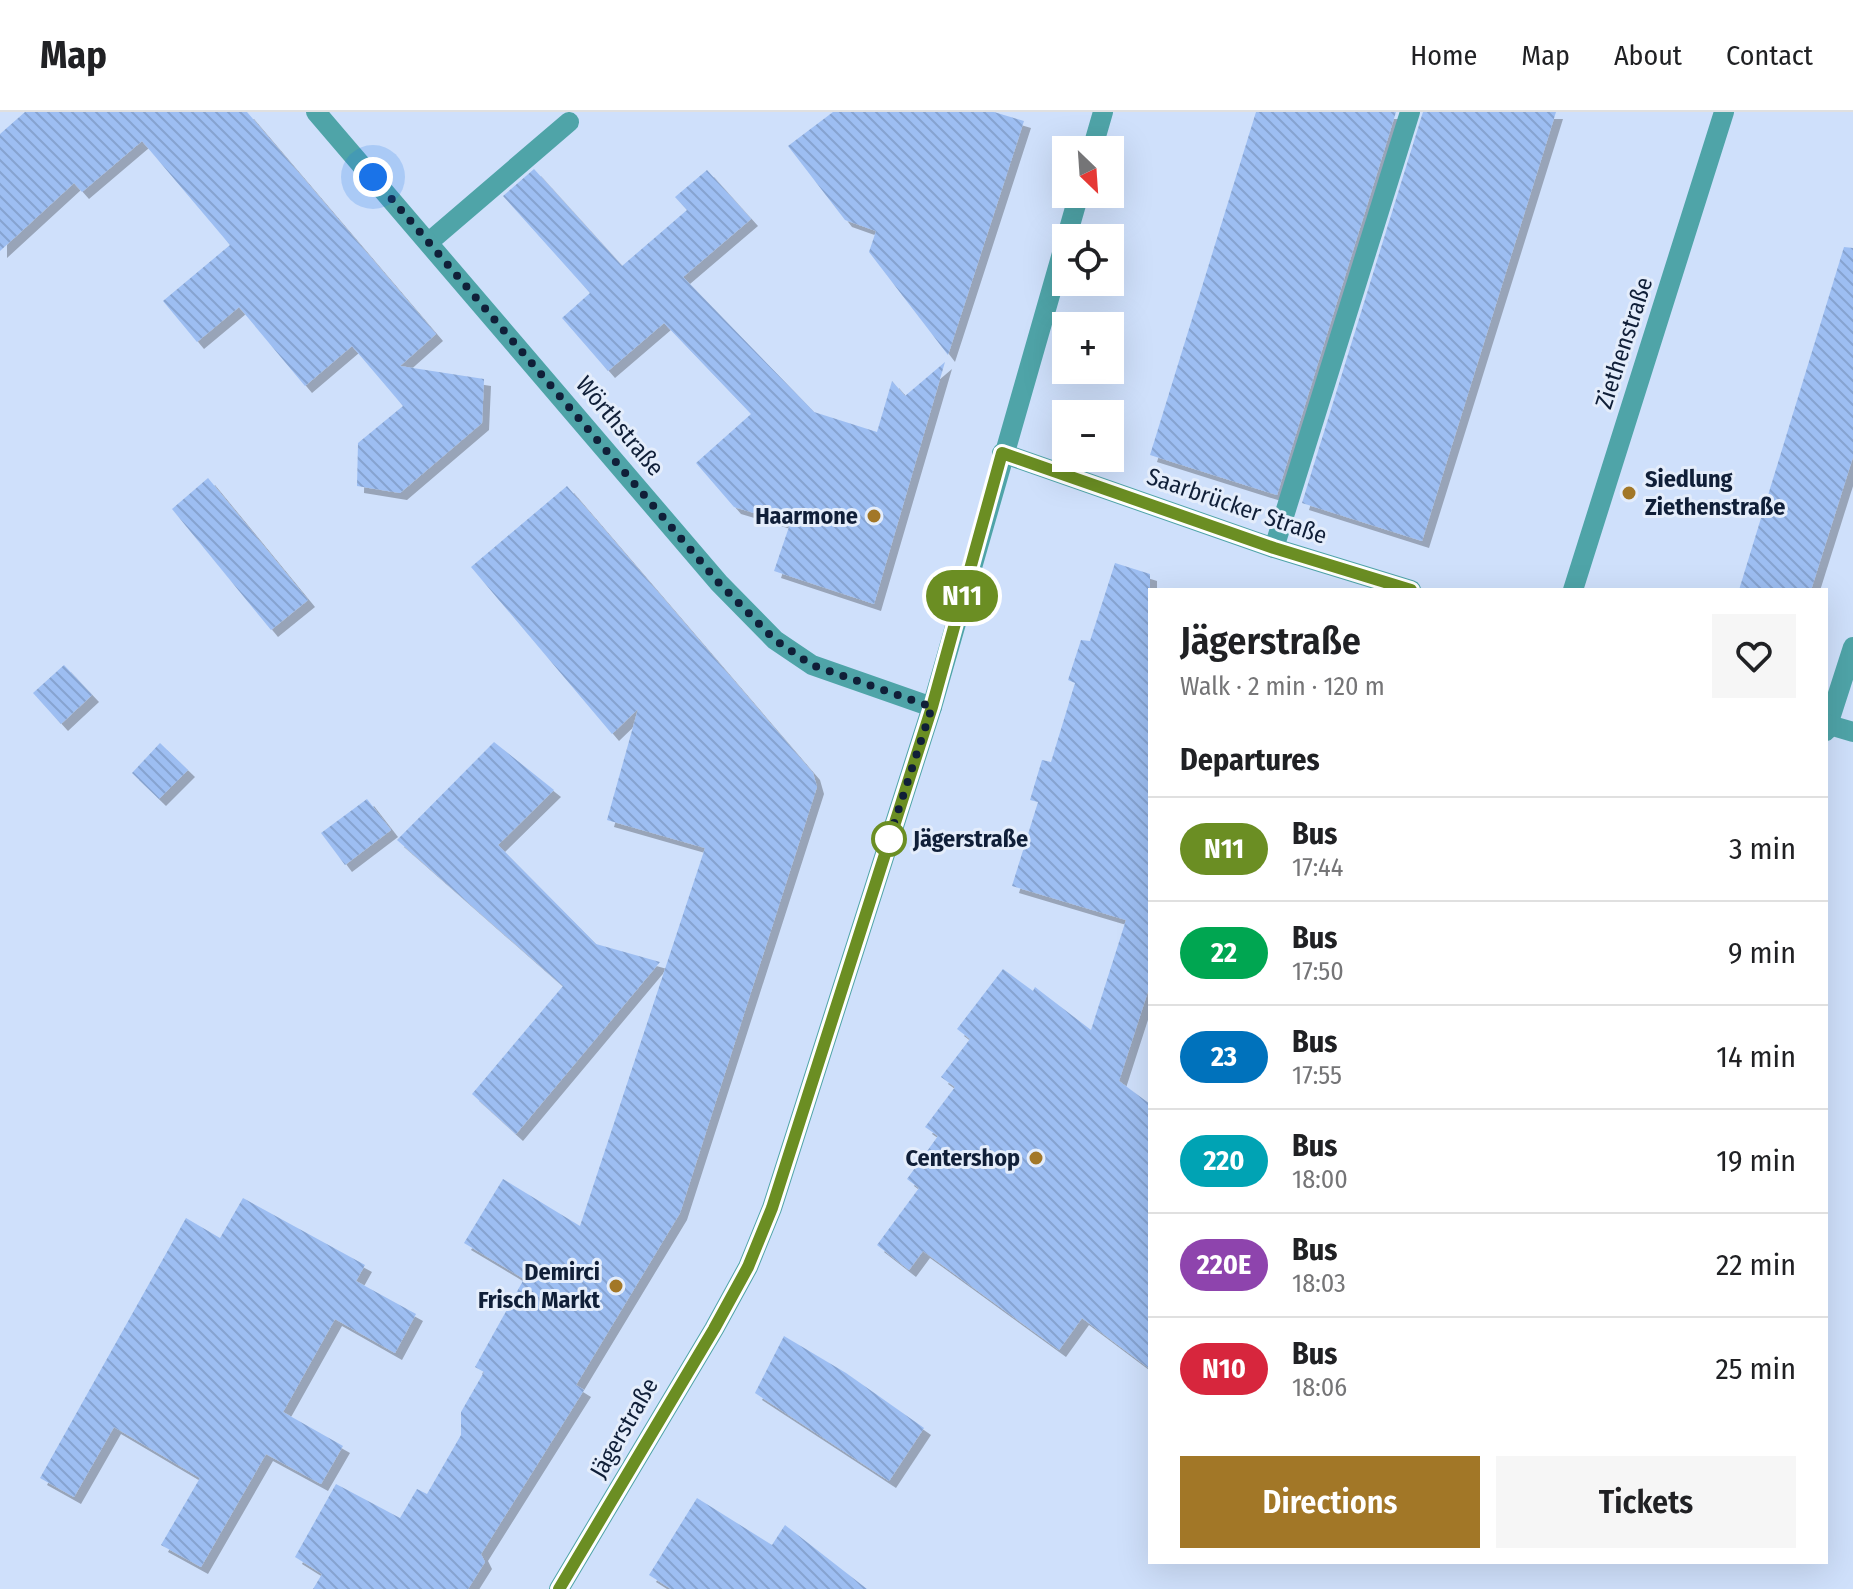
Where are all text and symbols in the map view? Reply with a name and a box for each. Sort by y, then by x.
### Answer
text: Map [40,32,107,78]
text: Home [1410,39,1477,72]
text: Map [1521,39,1570,72]
text: About [1614,39,1682,72]
text: Contact [1726,39,1813,72]
north arrow [1052,136,1124,208]
map controls [1052,136,1124,472]
your location [353,157,393,197]
button: locate [1052,224,1124,296]
street label: Ziethenstraße [1590,274,1658,412]
button: + [1052,312,1124,384]
street label: Wörthstraße [570,370,670,482]
button: − [1052,400,1124,472]
street label: Saarbrücker Straße [1143,462,1331,550]
place label: Siedlung Ziethenstraße [1645,465,1785,521]
marker: Siedlung Ziethenstraße [1620,484,1638,502]
place label: Haarmone [755,502,858,530]
marker: Haarmone [865,507,883,525]
line badge: N11 [916,570,1008,622]
text: N11 [942,579,982,612]
button: heart [1712,614,1796,698]
text: Jägerstraße [1180,618,1361,664]
text: Walk · 2 min · 120 m [1180,671,1385,702]
text: Departures [1180,742,1320,778]
text: Bus [1292,816,1337,852]
marker: Jägerstraße [872,822,906,856]
place label: Jägerstraße [912,825,1028,853]
text: 3 min [1729,831,1796,867]
text: N11 [1204,832,1244,865]
text: 17:44 [1292,852,1343,883]
text: Bus [1292,920,1337,956]
text: 9 min [1728,935,1796,971]
text: 22 [1211,936,1237,969]
text: 17:50 [1292,956,1344,987]
text: Bus [1292,1024,1337,1060]
text: 14 min [1716,1039,1796,1075]
text: 23 [1211,1040,1237,1073]
text: 17:55 [1292,1060,1342,1091]
text: Bus [1292,1128,1337,1164]
text: 19 min [1716,1143,1796,1179]
place label: Centershop [905,1144,1020,1172]
text: 220 [1203,1144,1245,1177]
marker: Centershop [1027,1149,1045,1167]
text: 18:00 [1292,1164,1348,1195]
text: Bus [1292,1232,1337,1268]
text: 22 min [1716,1247,1796,1283]
text: 220E [1197,1248,1251,1281]
place label: Demirci Frisch Markt [478,1258,601,1314]
text: 18:03 [1292,1268,1346,1299]
marker: Demirci Frisch Markt [607,1277,625,1295]
text: Bus [1292,1336,1337,1372]
text: 25 min [1716,1351,1796,1387]
text: N10 [1202,1352,1246,1385]
text: 18:06 [1292,1372,1347,1403]
street label: Jägerstraße [584,1373,664,1483]
button: Directions [1180,1456,1480,1548]
button: Tickets [1496,1456,1796,1548]

